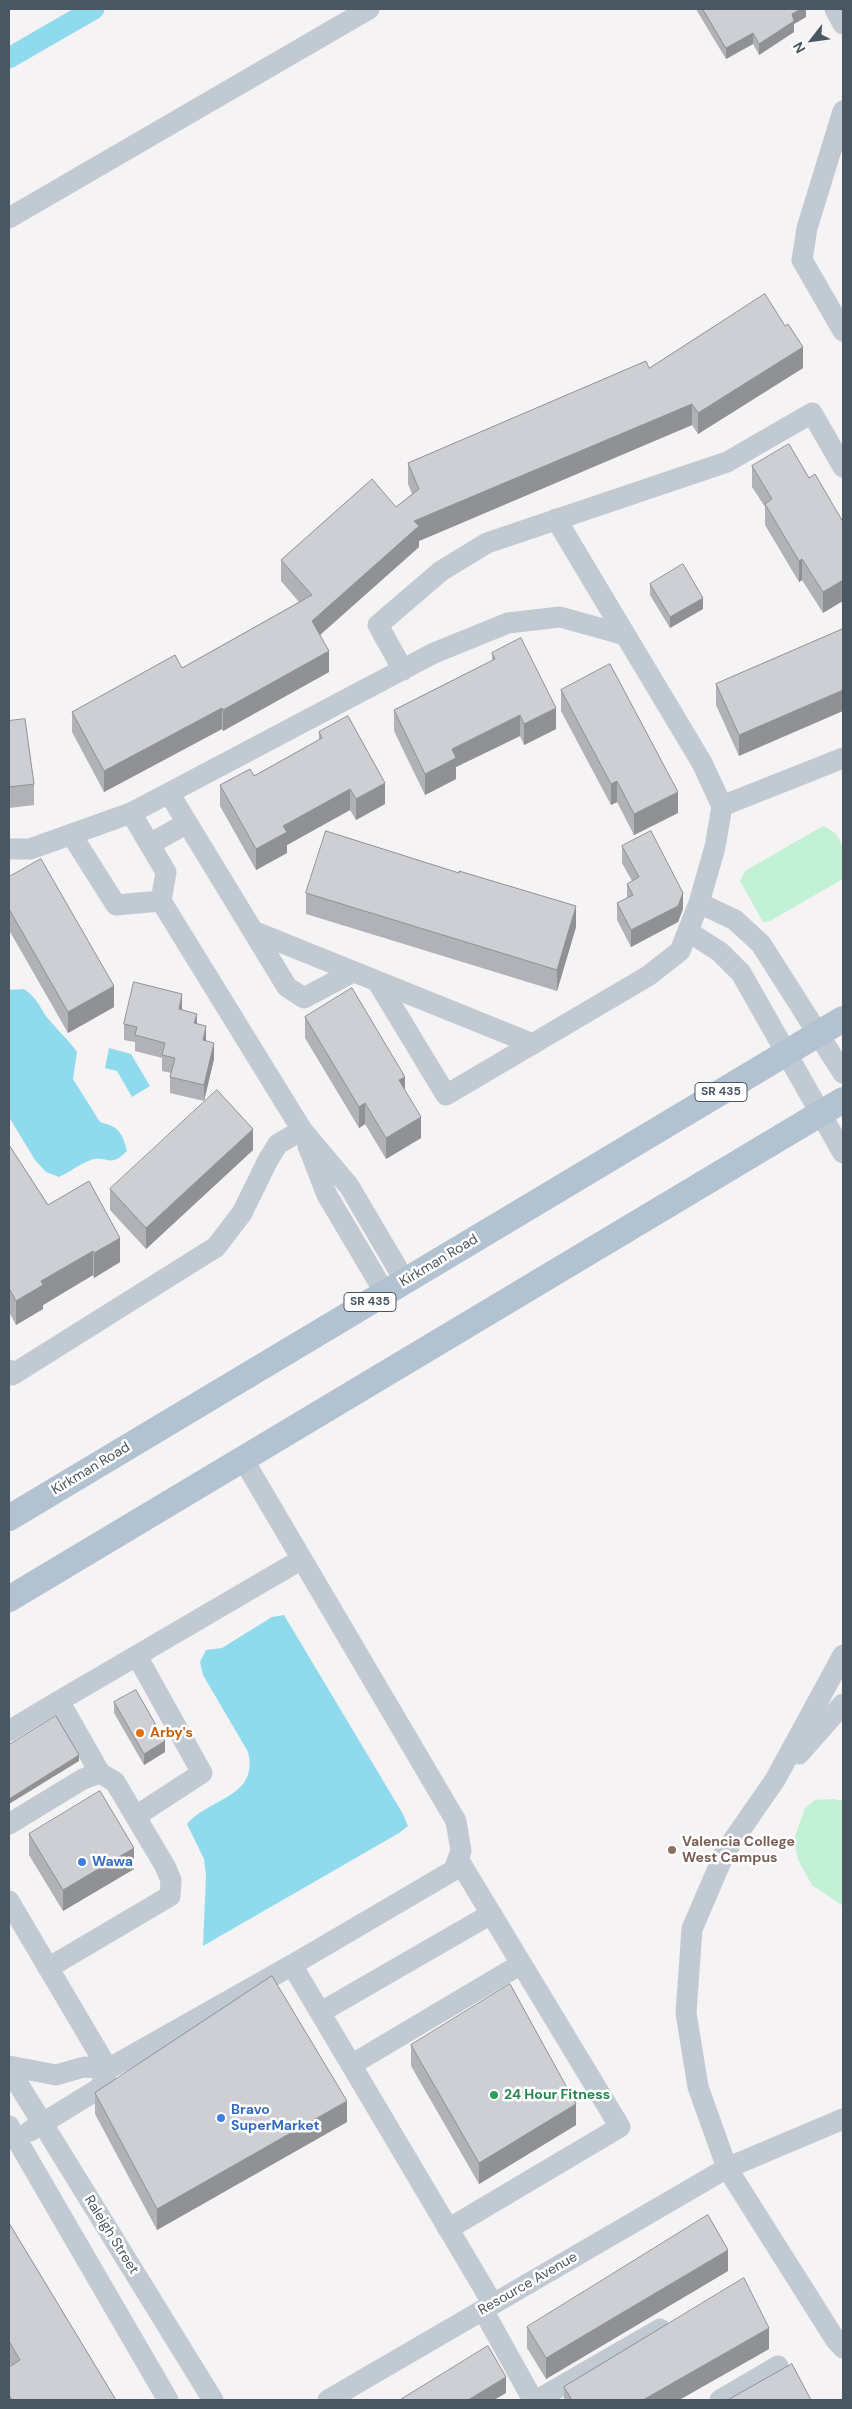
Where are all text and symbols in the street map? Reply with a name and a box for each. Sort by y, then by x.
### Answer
north arrow [787,15,837,65]
text: N [789,39,809,56]
road number: SR 435 [695,1082,747,1102]
street label: Kirkman Road [397,1231,481,1291]
road number: SR 435 [344,1292,396,1311]
street label: Kirkman Road [49,1439,133,1499]
place label: Arby's [150,1725,193,1741]
marker: Arby's [134,1727,146,1739]
place label: Valencia College West Campus [682,1834,795,1866]
marker: Valencia College West Campus [666,1844,678,1856]
place label: Wawa [92,1854,133,1870]
marker: Wawa [76,1856,88,1868]
place label: 24 Hour Fitness [504,2087,610,2103]
marker: 24 Hour Fitness [488,2089,500,2101]
place label: Bravo SuperMarket [231,2102,320,2134]
marker: Bravo SuperMarket [215,2112,227,2124]
street label: Raleigh Street [80,2193,142,2277]
street label: Resource Avenue [476,2249,580,2319]

